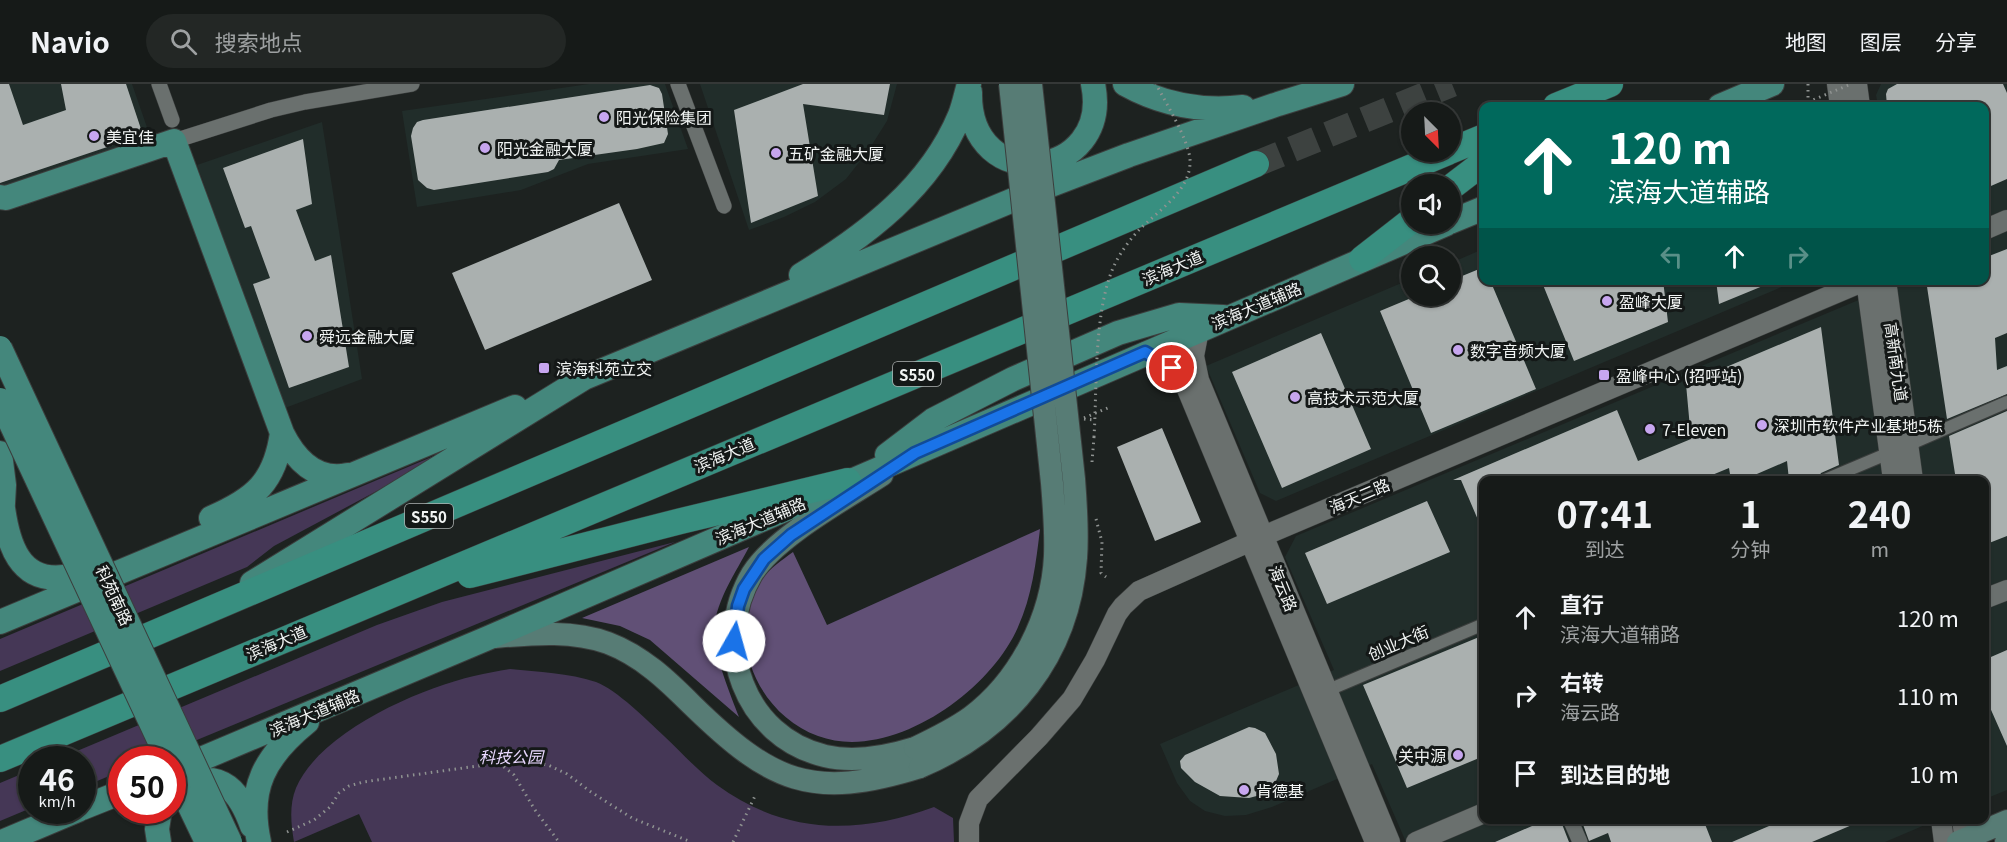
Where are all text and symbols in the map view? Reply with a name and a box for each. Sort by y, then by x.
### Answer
search box [146,14,566,68]
text: Navio [30,21,110,61]
icon: search [167,25,200,58]
text: 搜索地点 [215,25,303,57]
text: 地图 [1785,26,1827,56]
text: 图层 [1860,26,1902,56]
text: 分享 [1935,26,1977,56]
north arrow [1401,102,1461,162]
map controls [1401,102,1461,306]
place label: 阳光保险集团 [616,105,712,129]
marker: 阳光保险集团 [597,110,611,124]
text: 120 m [1608,115,1732,176]
place label: 美宜佳 [106,124,154,148]
icon: ahead [1509,126,1587,204]
marker: 美宜佳 [87,129,101,143]
place label: 阳光金融大厦 [497,136,593,160]
marker: 阳光金融大厦 [478,141,492,155]
place label: 五矿金融大厦 [788,141,884,165]
marker: 五矿金融大厦 [769,146,783,160]
text: 滨海大道辅路 [1608,171,1770,210]
button: sound [1401,174,1461,234]
icon: left [1655,240,1688,273]
icon: ahead [1718,240,1751,273]
icon: right [1781,240,1814,273]
street label: 滨海大道 [1138,243,1206,291]
button: search [1401,246,1461,306]
street label: 滨海大道辅路 [1207,275,1305,335]
place label: 盈峰大厦 [1619,289,1683,313]
marker: 盈峰大厦 [1600,294,1614,308]
street label: 高新南九道 [1880,321,1914,403]
place label: 舜远金融大厦 [319,324,415,348]
marker: 舜远金融大厦 [300,329,314,343]
place label: 数字音频大厦 [1470,338,1566,362]
pin [1146,342,1197,393]
marker: 数字音频大厦 [1451,343,1465,357]
icon: arrive [1155,351,1188,384]
place label: 滨海科苑立交 [556,356,652,380]
marker: 滨海科苑立交 [537,361,551,375]
road number: S550 [893,362,941,386]
place label: 盈峰中心 (招呼站) [1616,363,1742,387]
marker: 盈峰中心 (招呼站) [1597,368,1611,382]
place label: 高技术示范大厦 [1307,385,1419,409]
marker: 高技术示范大厦 [1288,390,1302,404]
place label: 深圳市软件产业基地5栋 [1774,413,1943,437]
place label: 7-Eleven [1662,417,1726,441]
marker: 深圳市软件产业基地5栋 [1755,418,1769,432]
marker: 7-Eleven [1643,422,1657,436]
street label: 滨海大道 [690,430,758,478]
street label: 海天二路 [1325,471,1393,519]
text: 07:41 [1556,486,1653,538]
text: 1 [1740,486,1761,538]
text: 240 [1848,486,1912,538]
street label: 滨海大道辅路 [711,490,809,550]
road number: S550 [405,504,453,528]
text: 到达 [1585,534,1625,563]
text: 分钟 [1730,534,1770,563]
text: m [1870,534,1889,563]
street label: 科苑南路 [91,561,139,629]
street label: 海云路 [1264,561,1304,615]
text: 直行 [1560,587,1604,619]
icon: ahead [1509,601,1542,634]
text: 120 m [1897,601,1959,633]
position arrow [702,609,766,673]
street label: 滨海大道 [242,618,310,666]
street label: 创业大街 [1364,618,1432,666]
text: 滨海大道辅路 [1560,619,1680,648]
text: 右转 [1560,665,1604,697]
icon: right [1509,679,1542,712]
text: 110 m [1897,679,1959,711]
street label: 滨海大道辅路 [265,682,363,742]
text: 海云路 [1560,697,1620,726]
place label: 关中源 [1398,743,1446,767]
park label: 科技公园 [479,744,545,768]
speed limit sign: 50 [108,746,186,824]
marker: 关中源 [1451,748,1465,762]
text: 46 [39,756,75,800]
icon: arrive [1509,757,1542,790]
text: 到达目的地 [1560,757,1670,789]
text: 10 m [1909,757,1959,789]
place label: 肯德基 [1256,778,1304,802]
marker: 肯德基 [1237,783,1251,797]
text: km/h [38,790,76,811]

